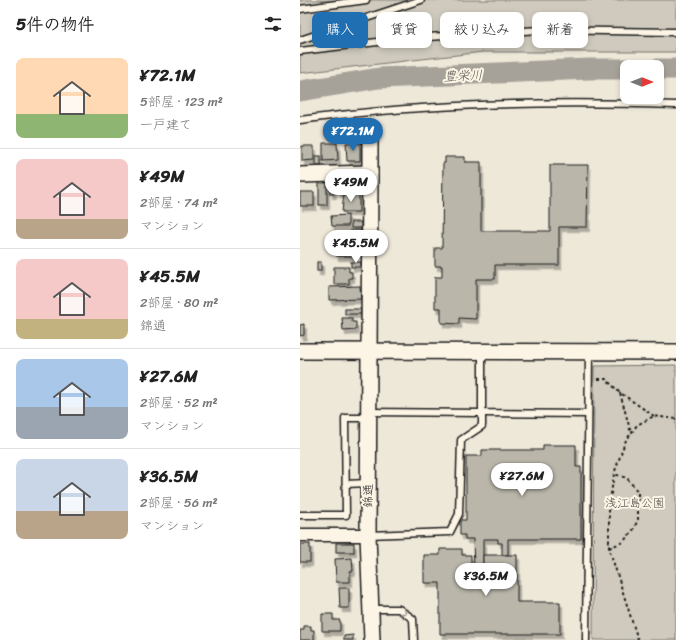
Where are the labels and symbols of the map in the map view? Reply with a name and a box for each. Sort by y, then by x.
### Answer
north arrow [620,60,664,104]
water label: 豊栄川 [443,63,483,88]
pin: ¥72.1M [320,118,386,152]
pin: ¥49M [327,169,375,203]
pin: ¥45.5M [323,230,389,264]
pin: ¥27.6M [489,463,555,497]
street label: 錦通 [357,484,379,508]
park label: 浅江島公園 [605,492,665,514]
pin: ¥36.5M [453,563,519,597]
one-way arrow [399,608,406,615]

